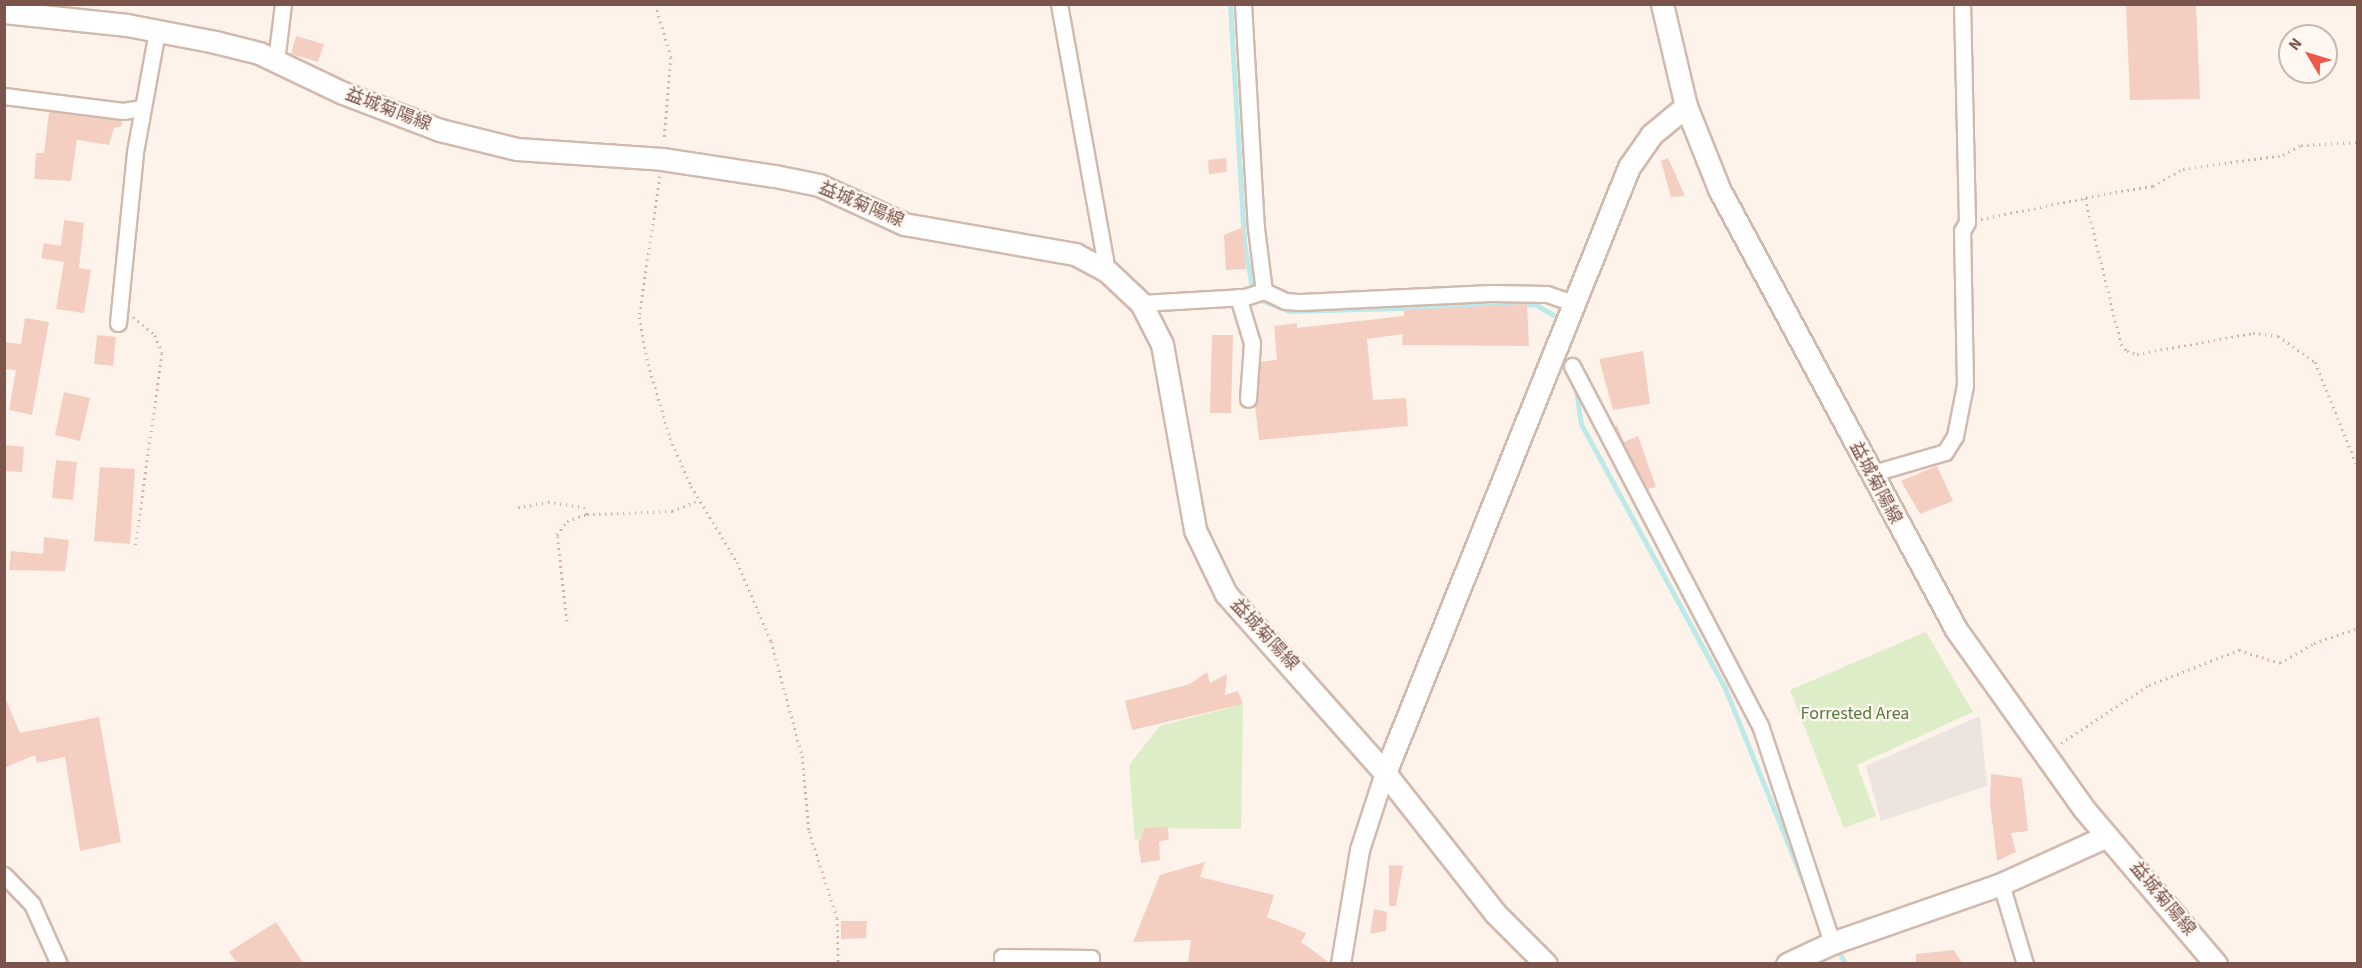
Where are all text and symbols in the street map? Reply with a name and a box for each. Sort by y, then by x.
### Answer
north arrow [2278,24,2338,84]
text: N [2283,33,2307,55]
street label: 益城菊陽線 [342,84,434,136]
street label: 益城菊陽線 [815,177,907,233]
street label: 益城菊陽線 [1844,438,1906,528]
street label: 益城菊陽線 [1225,595,1303,675]
park label: Forrested Area [1801,703,1909,725]
street label: 益城菊陽線 [2125,858,2199,940]

